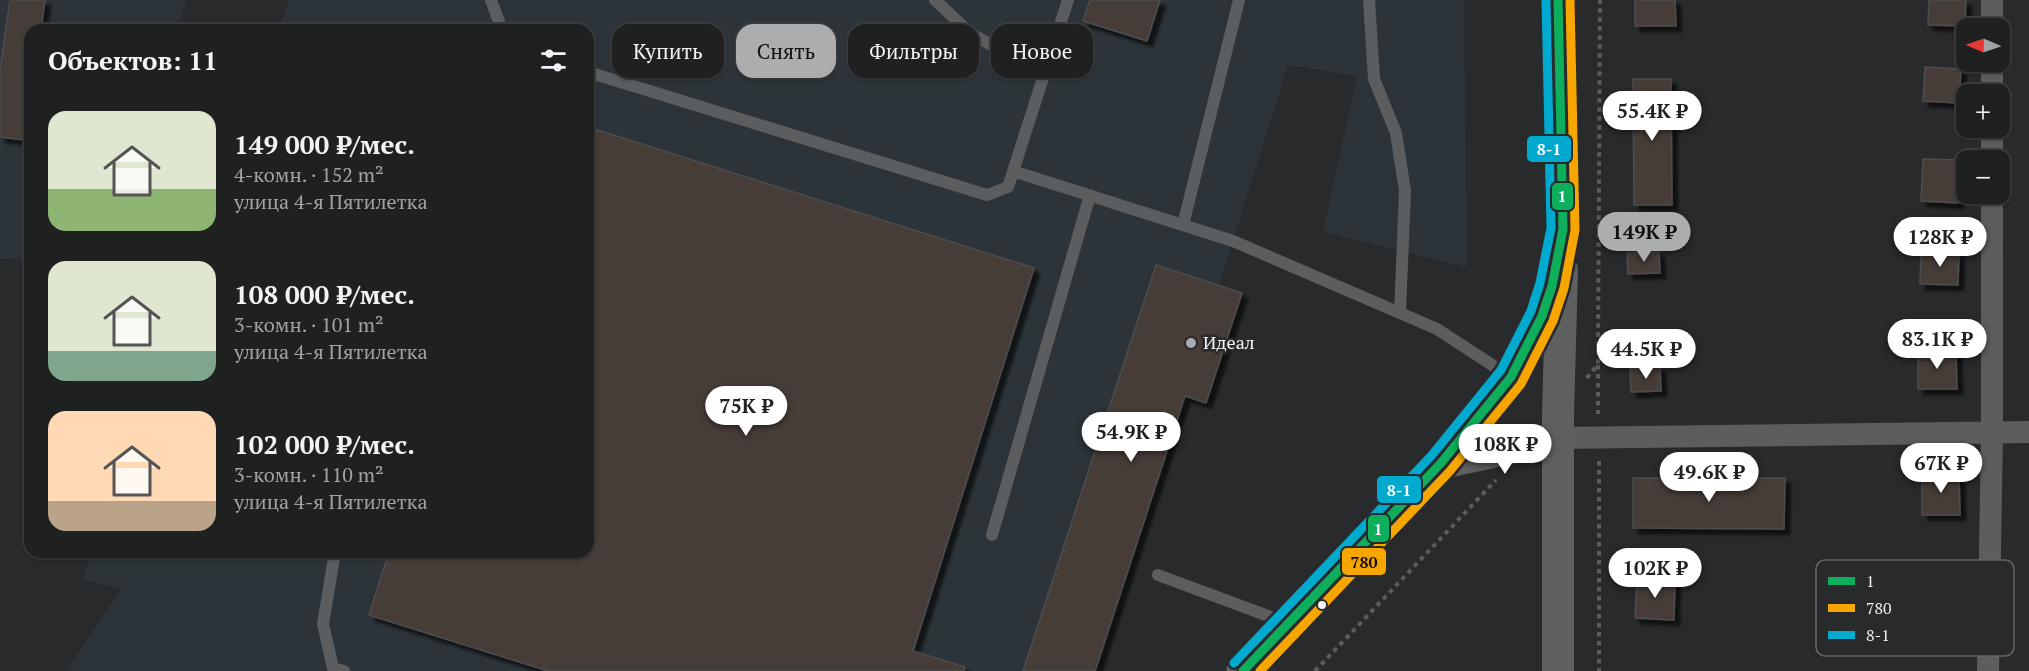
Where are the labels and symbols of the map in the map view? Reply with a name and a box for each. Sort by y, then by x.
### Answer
north arrow [1956,18,2010,72]
pin: 55.4K ₽ [1597,91,1707,142]
line badge: 8-1 [1526,135,1572,163]
text: 8-1 [1537,138,1561,160]
line badge: 1 [1551,182,1574,211]
text: 1 [1557,185,1567,207]
pin: 149K ₽ [1595,212,1693,263]
pin: 128K ₽ [1891,217,1989,268]
pin: 83.1K ₽ [1882,319,1992,370]
pin: 44.5K ₽ [1591,329,1701,380]
place label: Идеал [1203,330,1255,354]
marker: Идеал [1184,336,1198,350]
pin: 75K ₽ [704,386,788,437]
pin: 54.9K ₽ [1076,412,1186,463]
pin: 108K ₽ [1456,424,1554,475]
pin: 67K ₽ [1899,443,1983,494]
pin: 49.6K ₽ [1654,452,1764,503]
line badge: 8-1 [1376,475,1422,504]
text: 8-1 [1387,479,1411,501]
line badge: 1 [1367,514,1390,543]
text: 1 [1373,518,1383,540]
line badge: 780 [1341,547,1387,576]
pin: 102K ₽ [1606,548,1704,599]
text: 780 [1350,551,1378,573]
legend [1816,560,2014,656]
text: 1 [1866,570,1875,592]
text: 780 [1866,597,1892,619]
unlabelled marker [1316,599,1328,611]
text: 8-1 [1866,624,1890,646]

